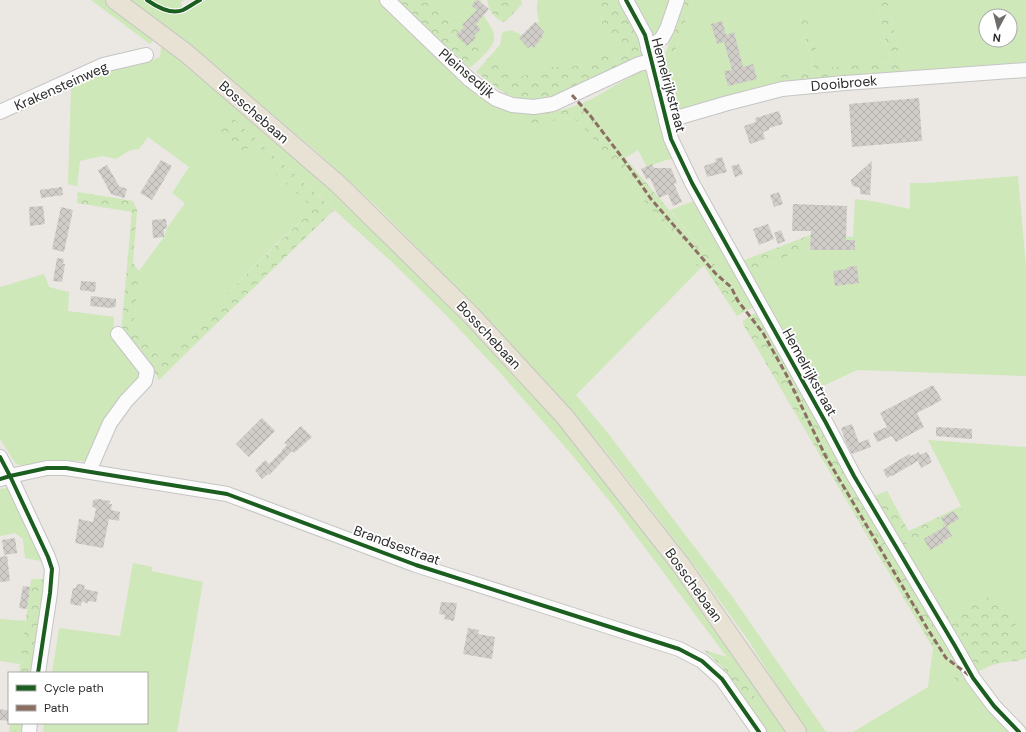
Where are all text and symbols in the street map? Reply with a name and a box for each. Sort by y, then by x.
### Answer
north arrow [978,8,1018,48]
text: N [992,30,1002,45]
street label: Hemelrijkstraat [648,36,690,134]
street label: Pleinsedijk [435,44,499,102]
street label: Krakensteinweg [11,57,111,115]
street label: Dooibroek [810,71,878,95]
street label: Bosschebaan [215,77,293,147]
street label: Bosschebaan [453,297,525,373]
street label: Hemelrijkstraat [778,325,842,419]
street label: Brandsestraat [351,521,443,569]
street label: Bosschebaan [661,545,727,625]
legend [8,672,148,724]
text: Cycle path [44,680,104,696]
text: Path [44,700,69,716]

